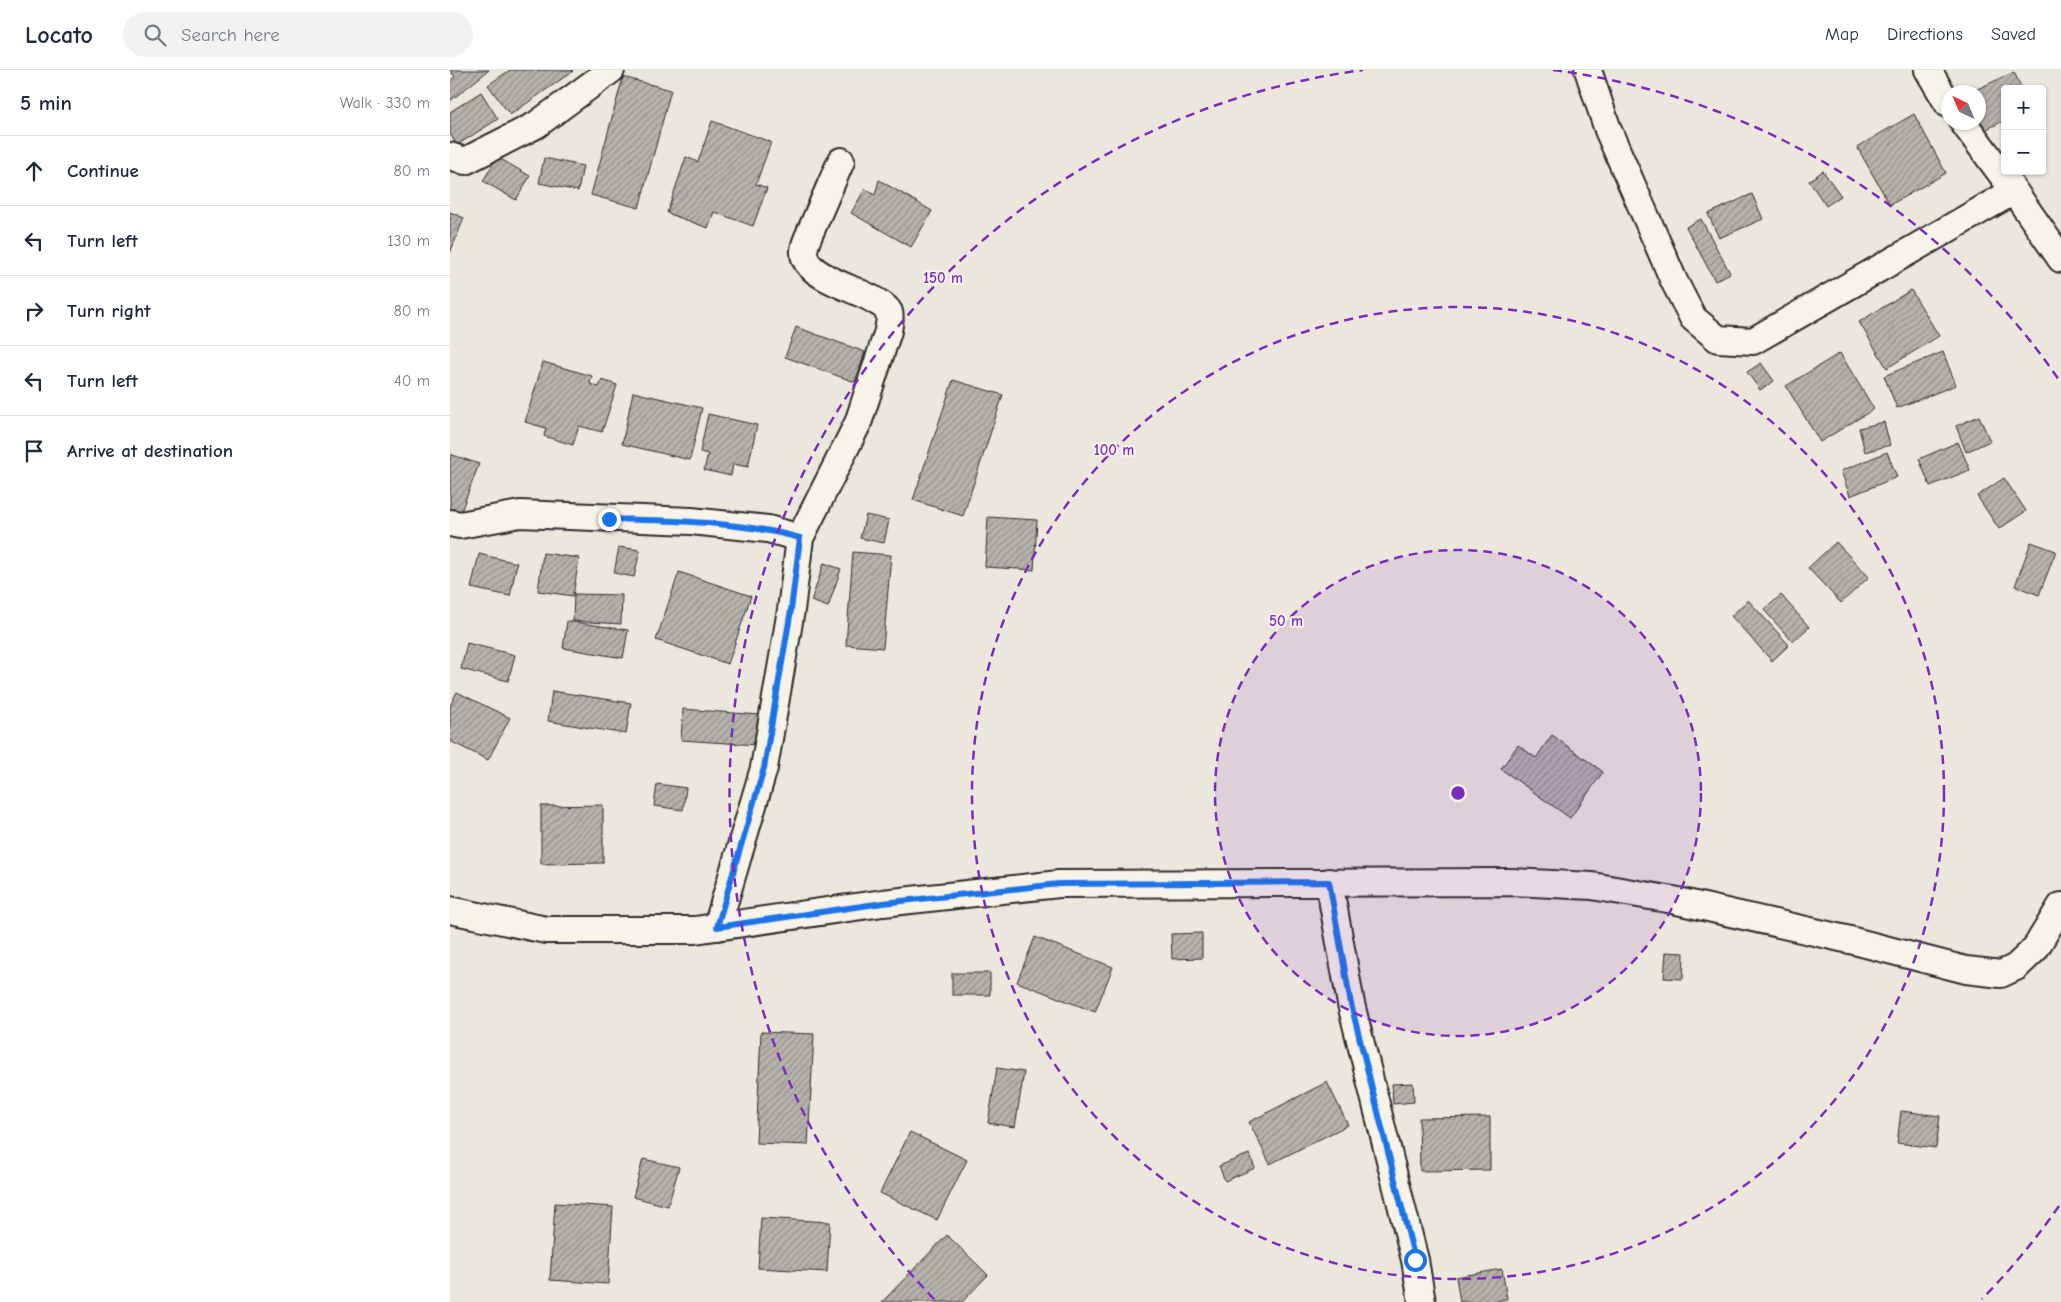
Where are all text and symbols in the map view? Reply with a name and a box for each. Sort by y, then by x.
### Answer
search box [123,12,473,57]
text: Locato [25,21,93,49]
icon: search [141,21,169,49]
text: Search here [181,24,280,46]
text: Map [1825,24,1859,45]
text: Directions [1887,24,1963,45]
text: Saved [1991,24,2036,45]
north arrow [1941,85,1986,130]
map controls [2001,85,2046,175]
button: + [2001,85,2046,130]
text: 5 min [20,91,72,115]
text: Walk · 330 m [340,94,430,112]
button: − [2001,130,2046,175]
icon: ahead [20,157,48,185]
text: Continue [67,160,139,182]
text: 80 m [393,162,430,180]
icon: left [20,227,48,255]
text: Turn left [67,230,138,252]
text: 130 m [387,232,430,250]
text: 150 m [923,269,963,287]
icon: right [20,297,48,325]
text: Turn right [67,300,151,322]
text: 80 m [393,302,430,320]
icon: left [20,367,48,395]
text: Turn left [67,370,138,392]
text: 40 m [394,372,430,390]
icon: arrive [20,437,48,465]
text: Arrive at destination [67,440,233,462]
text: 100 m [1094,441,1134,459]
route end [598,508,621,531]
text: 50 m [1269,612,1303,630]
centre of rings [1449,784,1467,802]
route start [1404,1249,1427,1272]

